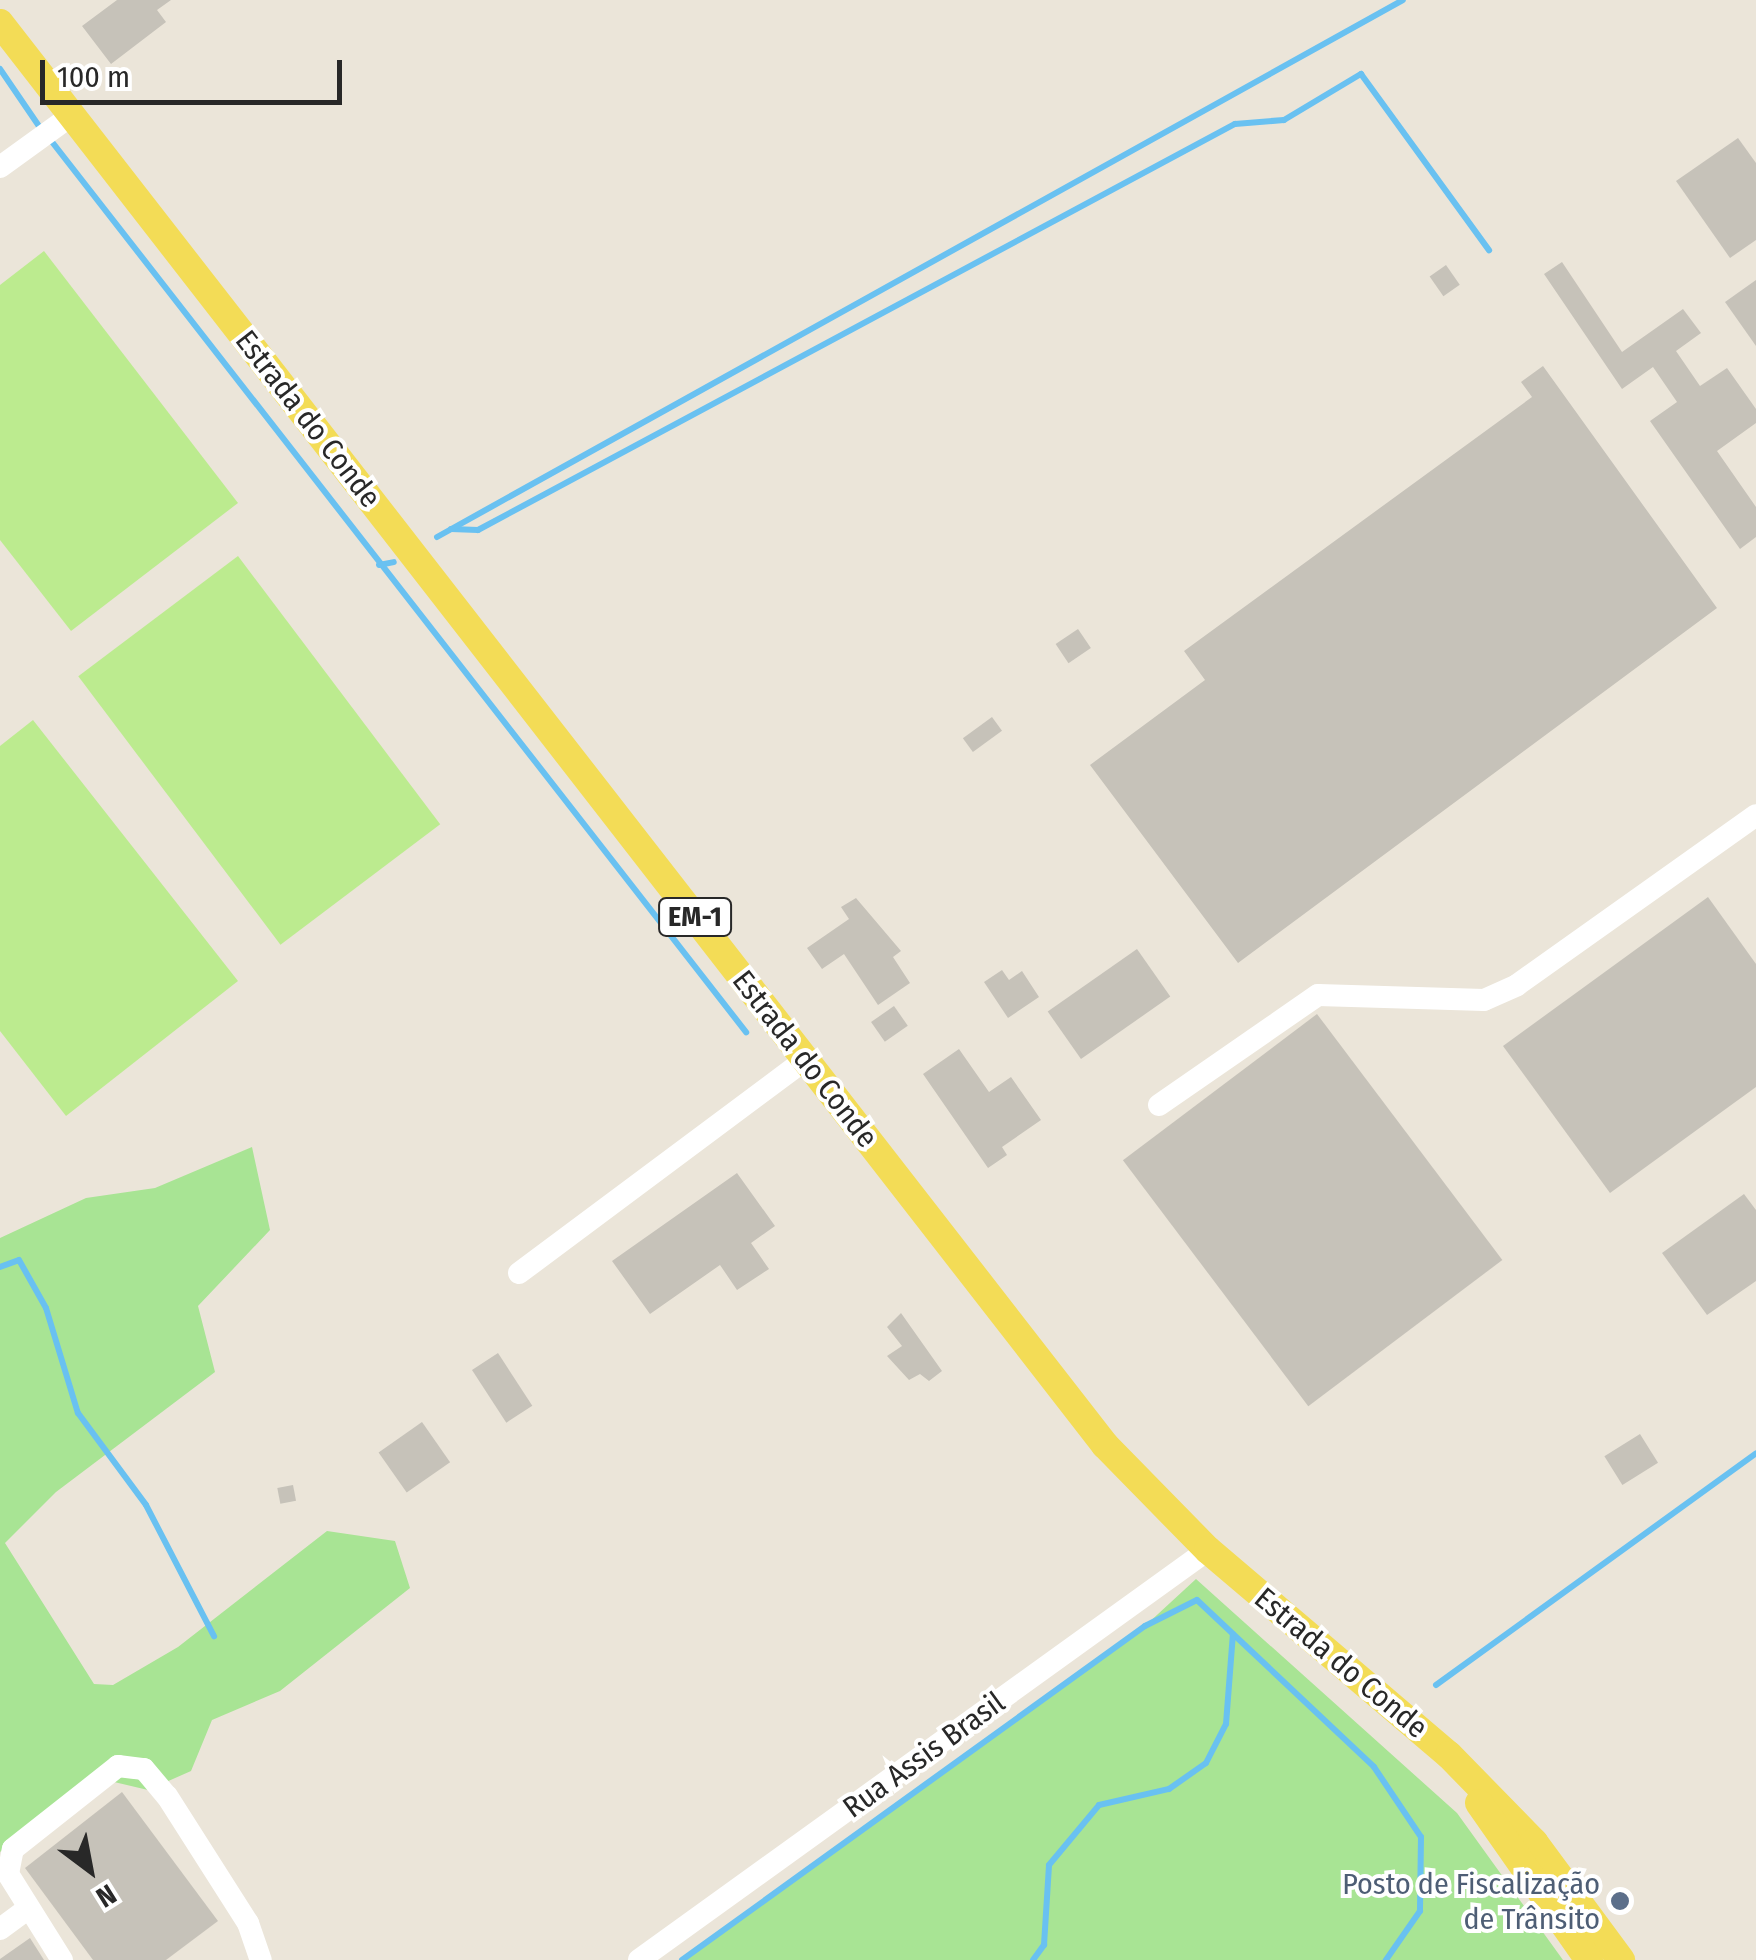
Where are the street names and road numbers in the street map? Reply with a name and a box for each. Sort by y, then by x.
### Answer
street label: Estrada do Conde [228,323,388,515]
road number: EM-1 [658,894,732,940]
street label: Estrada do Conde [725,963,885,1155]
street label: Estrada do Conde [1247,1580,1435,1746]
street label: Rua Assis Brasil [836,1684,1012,1826]

